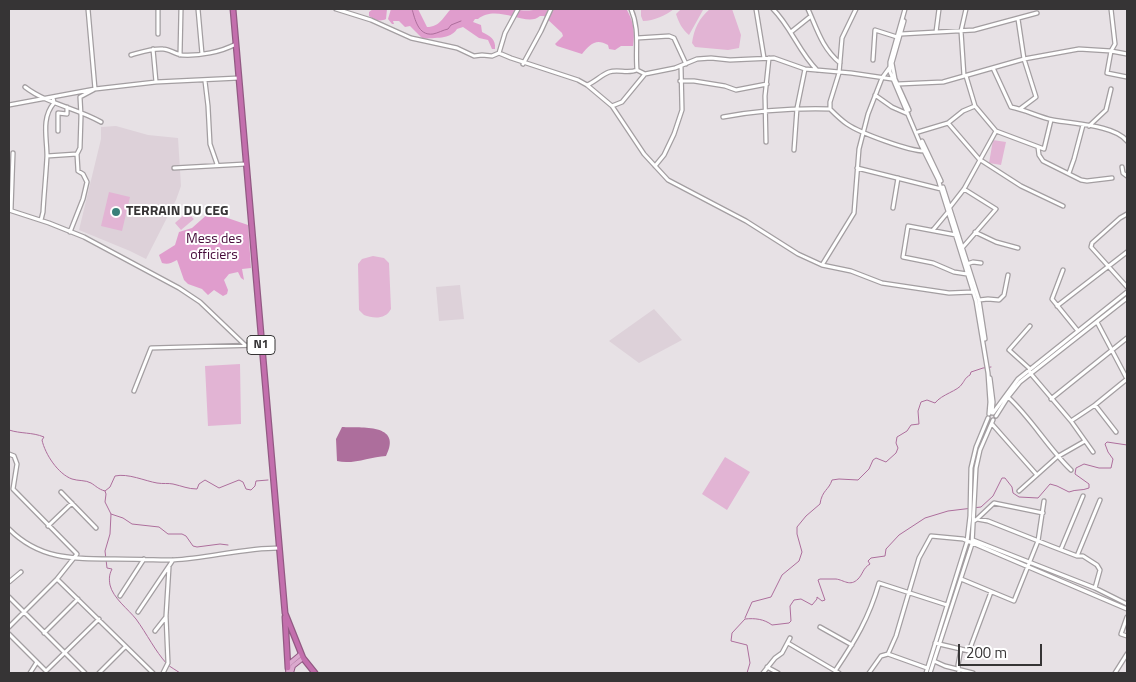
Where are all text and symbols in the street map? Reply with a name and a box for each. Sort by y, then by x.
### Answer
place label: TERRAIN DU CEG [126,204,229,220]
marker: TERRAIN DU CEG [110,206,122,218]
park label: Mess des officiers [186,232,242,264]
road number: N1 [247,336,275,354]
scale bar [961,634,1045,666]
text: 200 m [966,641,1007,664]

